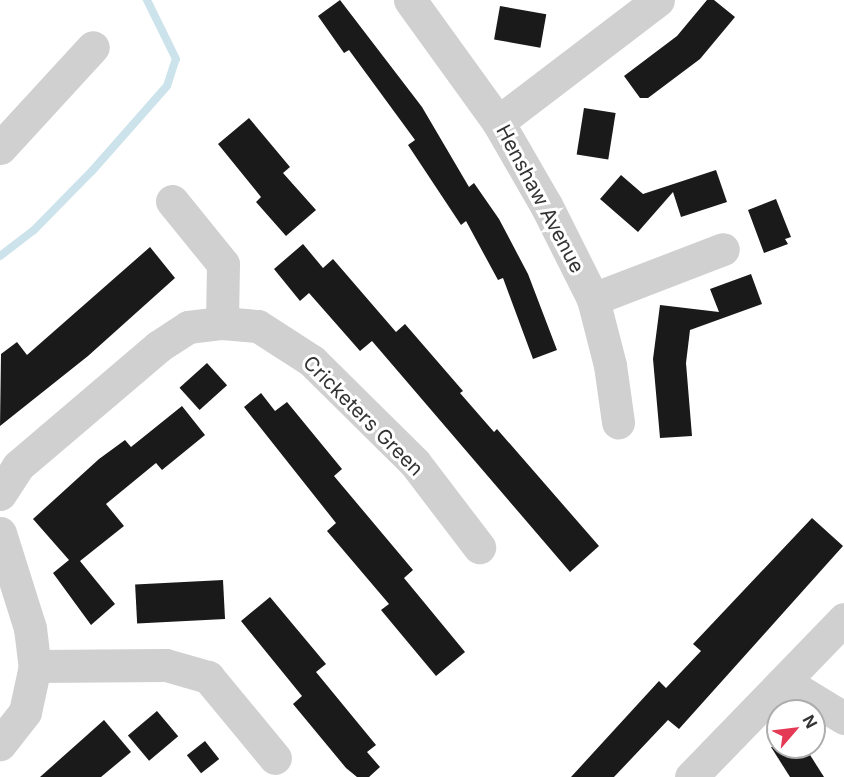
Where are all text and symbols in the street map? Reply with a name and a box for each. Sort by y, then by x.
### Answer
street label: Henshaw Avenue [491,121,589,277]
street label: Cricketers Green [298,351,428,481]
north arrow [766,699,826,759]
text: N [798,711,822,732]

